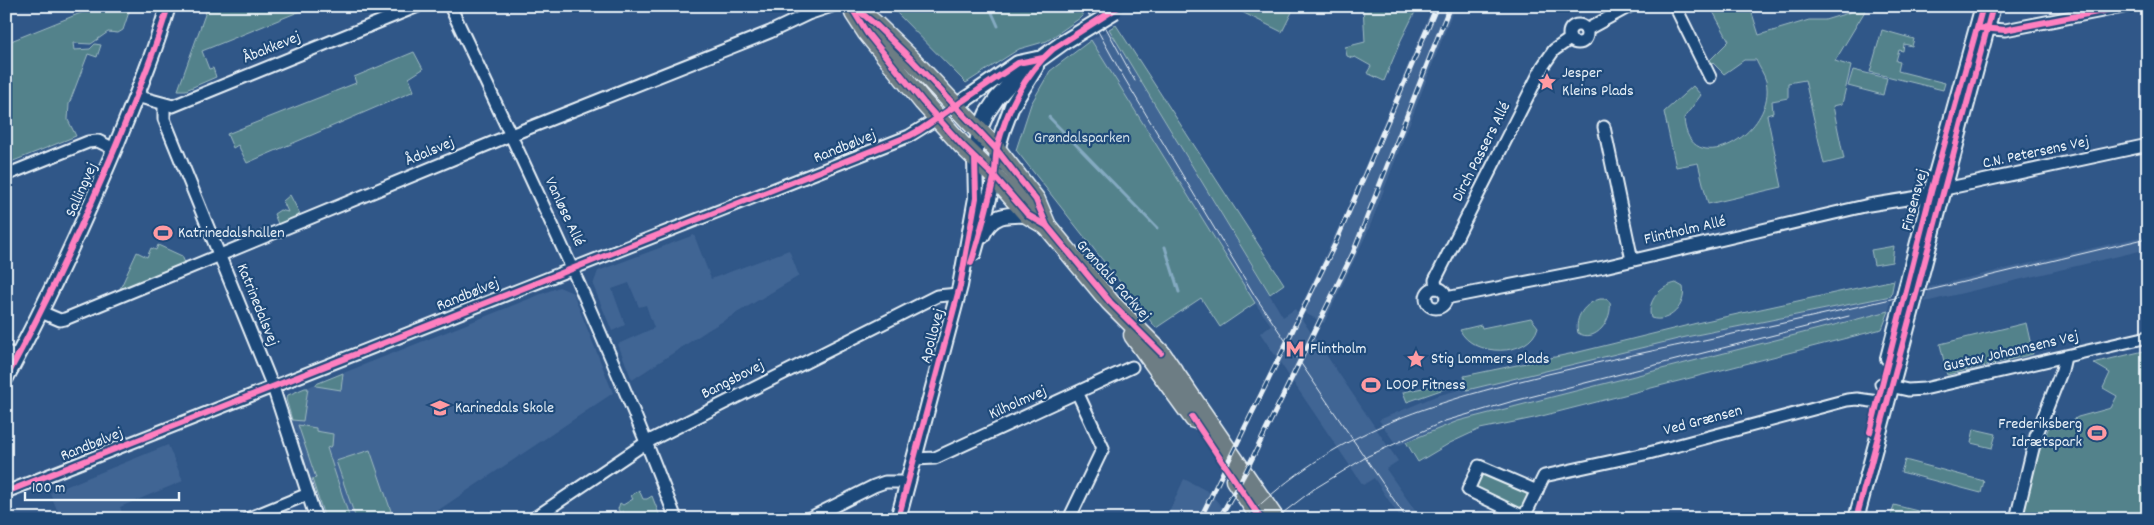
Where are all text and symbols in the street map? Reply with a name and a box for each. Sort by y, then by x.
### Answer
street label: Åbakkevej [240,26,304,70]
place label: Jesper Kleins Plads [1562,62,1634,103]
place icon: Jesper Kleins Plads [1536,71,1558,93]
street label: Dirch Passers Allé [1447,98,1517,206]
street label: Randbølvej [810,124,880,170]
park label: Grøndalsparken [1034,127,1130,150]
street label: C.N. Petersens Vej [1981,130,2091,176]
street label: Ådalsvej [402,131,458,173]
street label: Sallingvej [60,159,104,221]
street label: Finsensvej [1896,166,1934,234]
street label: Vanløse Allé [538,174,590,251]
street label: Flintholm Allé [1642,210,1728,252]
sports icon: Katrinedalshallen [152,222,174,244]
place label: Katrinedalshallen [178,222,285,245]
street label: Grøndals Parkvej [1070,235,1156,327]
street label: Katrinedalsvej [230,260,284,350]
street label: Randbølvej [433,272,503,318]
street label: Apollovej [915,306,951,366]
street label: Gustav Johannsens Vej [1941,325,2081,379]
metro station icon: Flintholm [1284,338,1306,360]
place label: Flintholm [1310,338,1366,361]
place icon: Stig Lommers Plads [1405,348,1427,370]
place label: Stig Lommers Plads [1431,348,1550,371]
street label: Bangsbovej [697,354,769,406]
sports icon: LOOP Fitness [1360,374,1382,396]
place label: LOOP Fitness [1386,374,1466,397]
street label: Kilholmvej [985,380,1051,426]
school or university icon: Karinedals Skole [429,397,451,419]
place label: Karinedals Skole [455,397,554,420]
street label: Ved Grænsen [1661,399,1745,443]
place label: Frederiksberg Idrætspark [1998,413,2082,454]
street label: Randbølvej [57,422,127,468]
sports icon: Frederiksberg Idrætspark [2086,422,2108,444]
scale bar [25,470,179,502]
text: 100 m [32,478,65,500]

